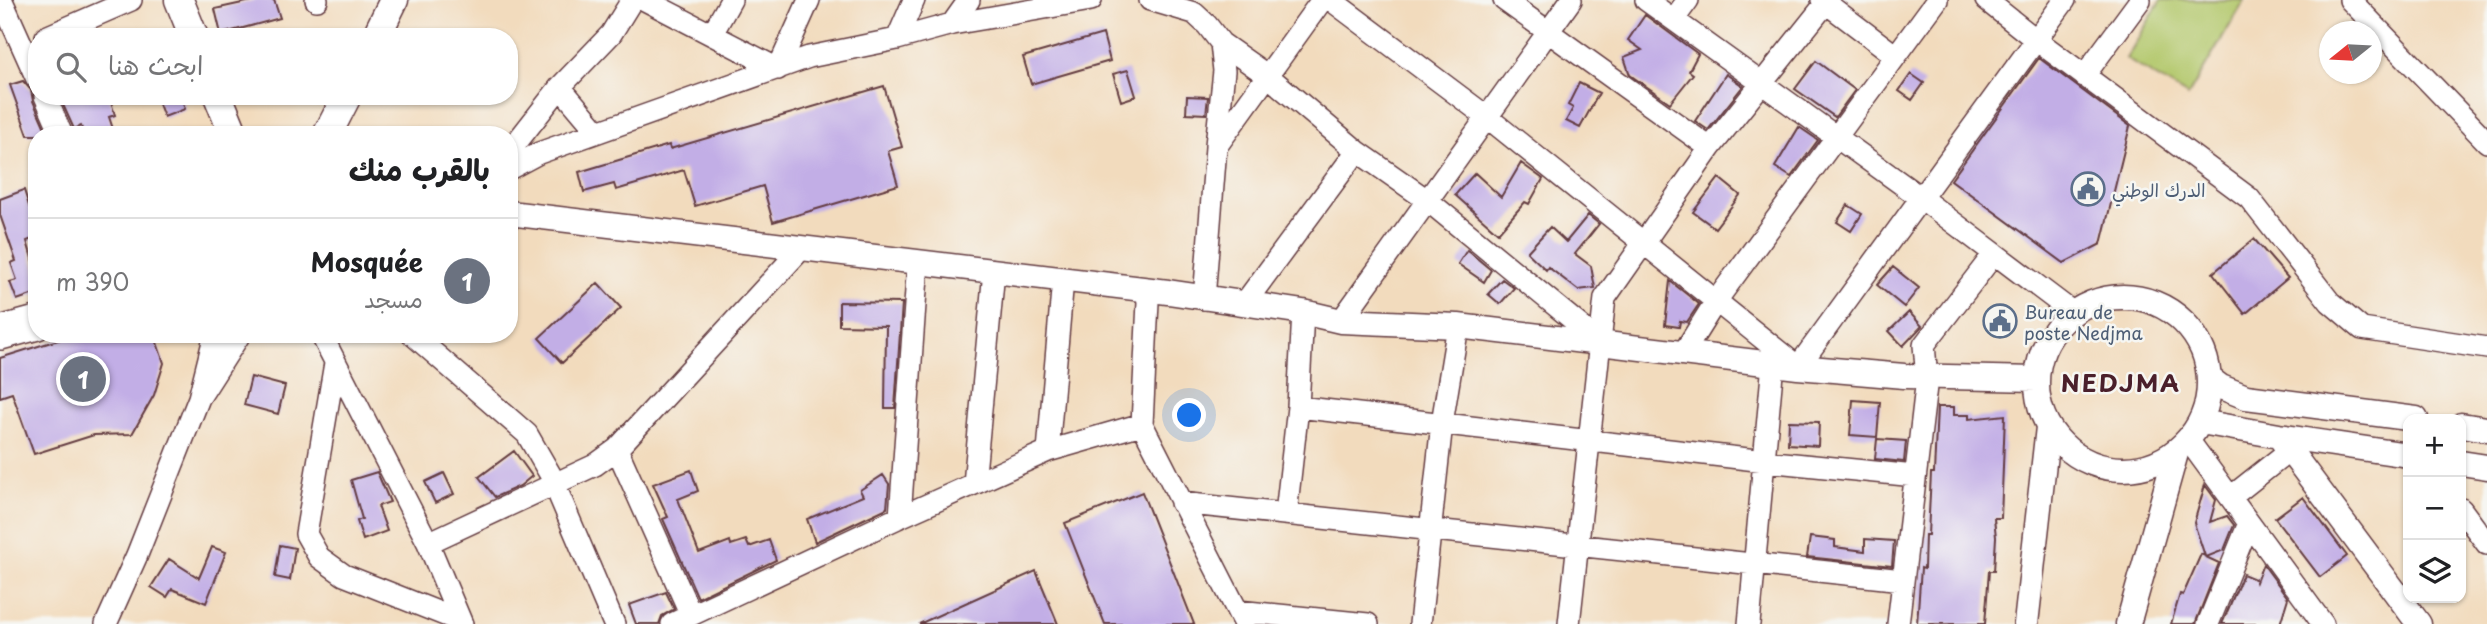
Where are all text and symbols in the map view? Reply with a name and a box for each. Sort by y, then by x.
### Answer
north arrow [2319,21,2382,84]
search box [28,28,518,105]
text: ابحث هنا [108,45,203,84]
icon: search [52,48,90,86]
text: بالقرب منك [349,146,490,191]
public building icon: الدرك الوطني [2069,170,2107,208]
place label: الدرك الوطني [2112,176,2206,207]
text: Mosquée [311,242,423,281]
text: 390 m [56,264,129,299]
text: 1 [462,264,473,299]
text: مسجد [364,281,423,316]
place label: Bureau de poste Nedjma [2024,298,2143,346]
public building icon: Bureau de poste Nedjma [1981,302,2019,340]
pin: 1 [60,353,106,405]
district label: NEDJMA [2061,364,2181,400]
your location [1172,398,1206,432]
map controls [2403,414,2466,603]
button: + [2403,414,2466,477]
button: − [2403,477,2466,540]
button: layers [2403,540,2466,603]

